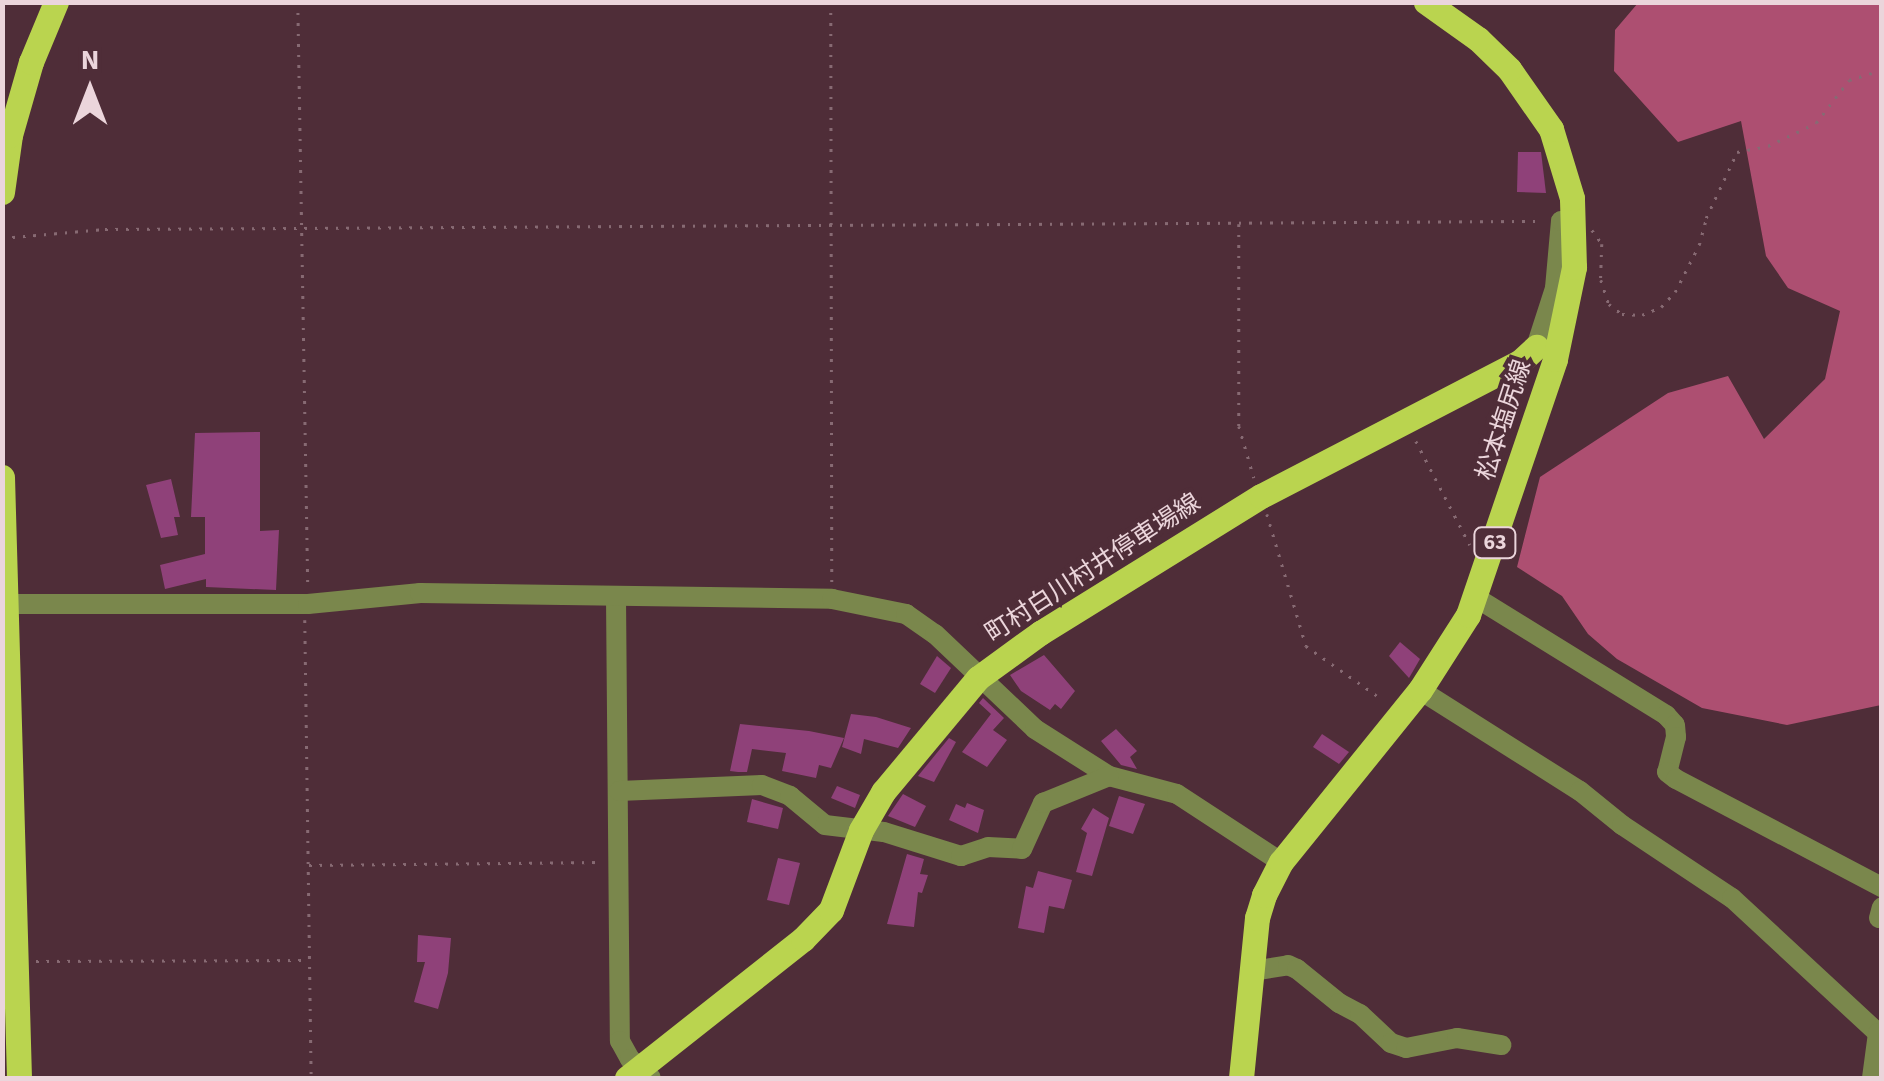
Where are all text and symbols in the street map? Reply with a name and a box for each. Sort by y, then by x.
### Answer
north arrow [40,40,140,140]
text: N [81,40,99,80]
street label: 松本塩尻線 [1470,356,1538,484]
street label: 町村白川村井停車場線 [980,487,1206,649]
road number: 63 [1472,526,1518,560]

